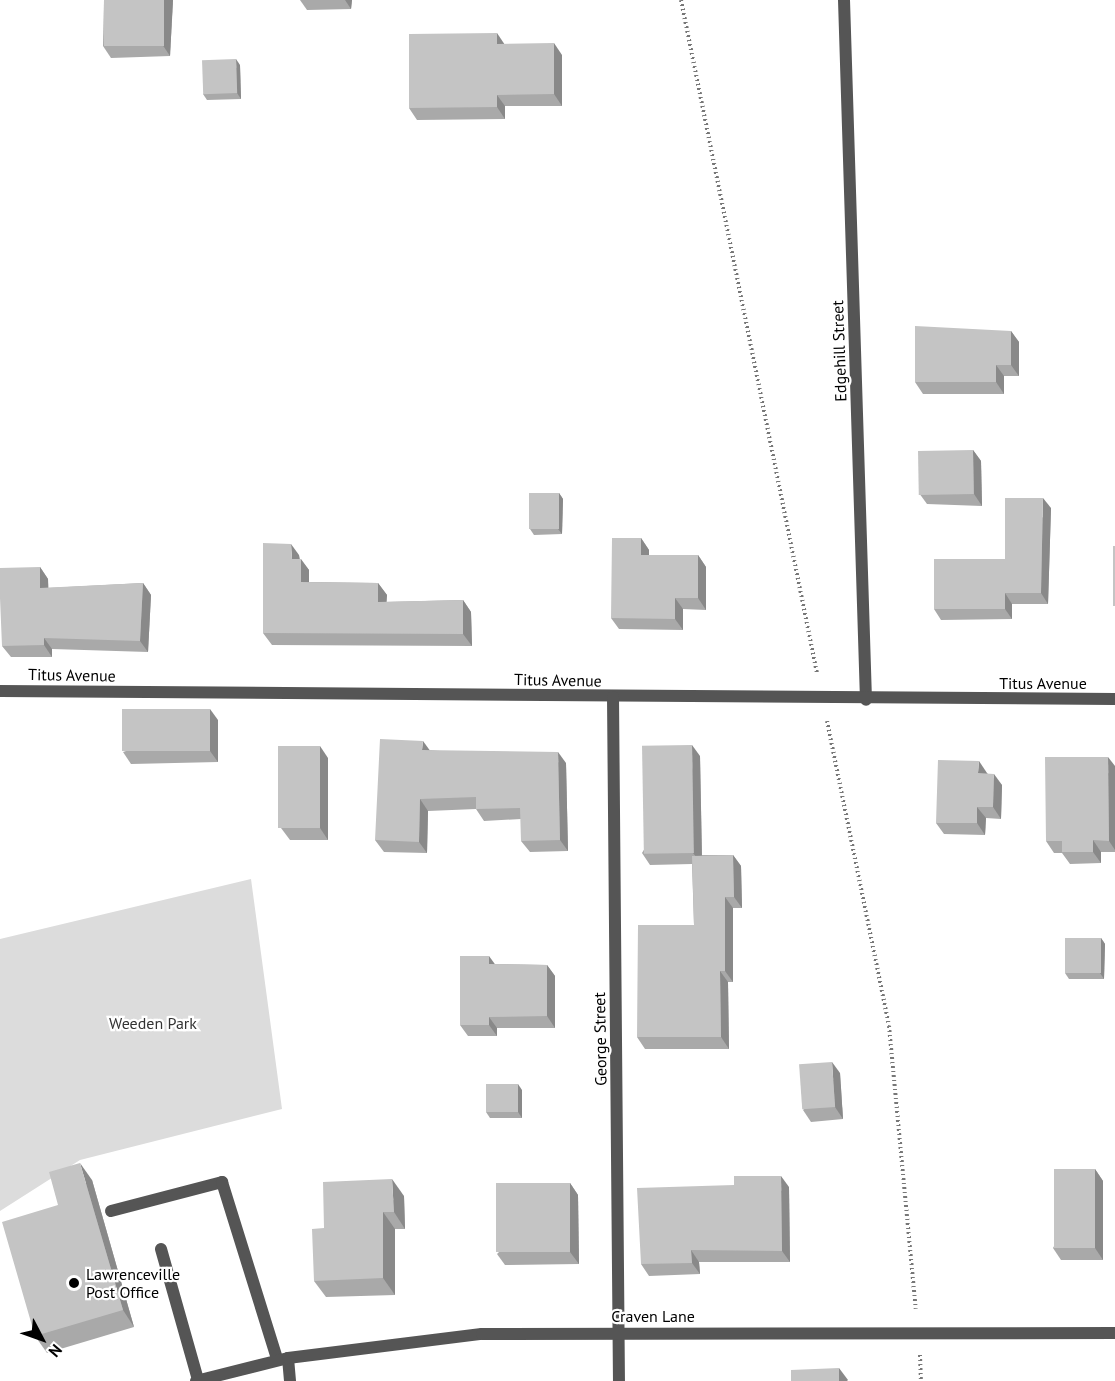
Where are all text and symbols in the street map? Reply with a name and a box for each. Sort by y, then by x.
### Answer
street label: Edgehill Street [828,300,850,402]
street label: Titus Avenue [28,665,116,685]
street label: Titus Avenue [514,670,602,690]
street label: Titus Avenue [999,673,1087,693]
street label: George Street [590,992,610,1086]
park label: Weeden Park [109,1013,197,1033]
place label: Lawrenceville Post Office [86,1264,180,1302]
marker: Lawrenceville Post Office [67,1276,81,1290]
street label: Craven Lane [611,1306,695,1326]
north arrow [12,1309,72,1369]
text: N [45,1340,67,1361]

